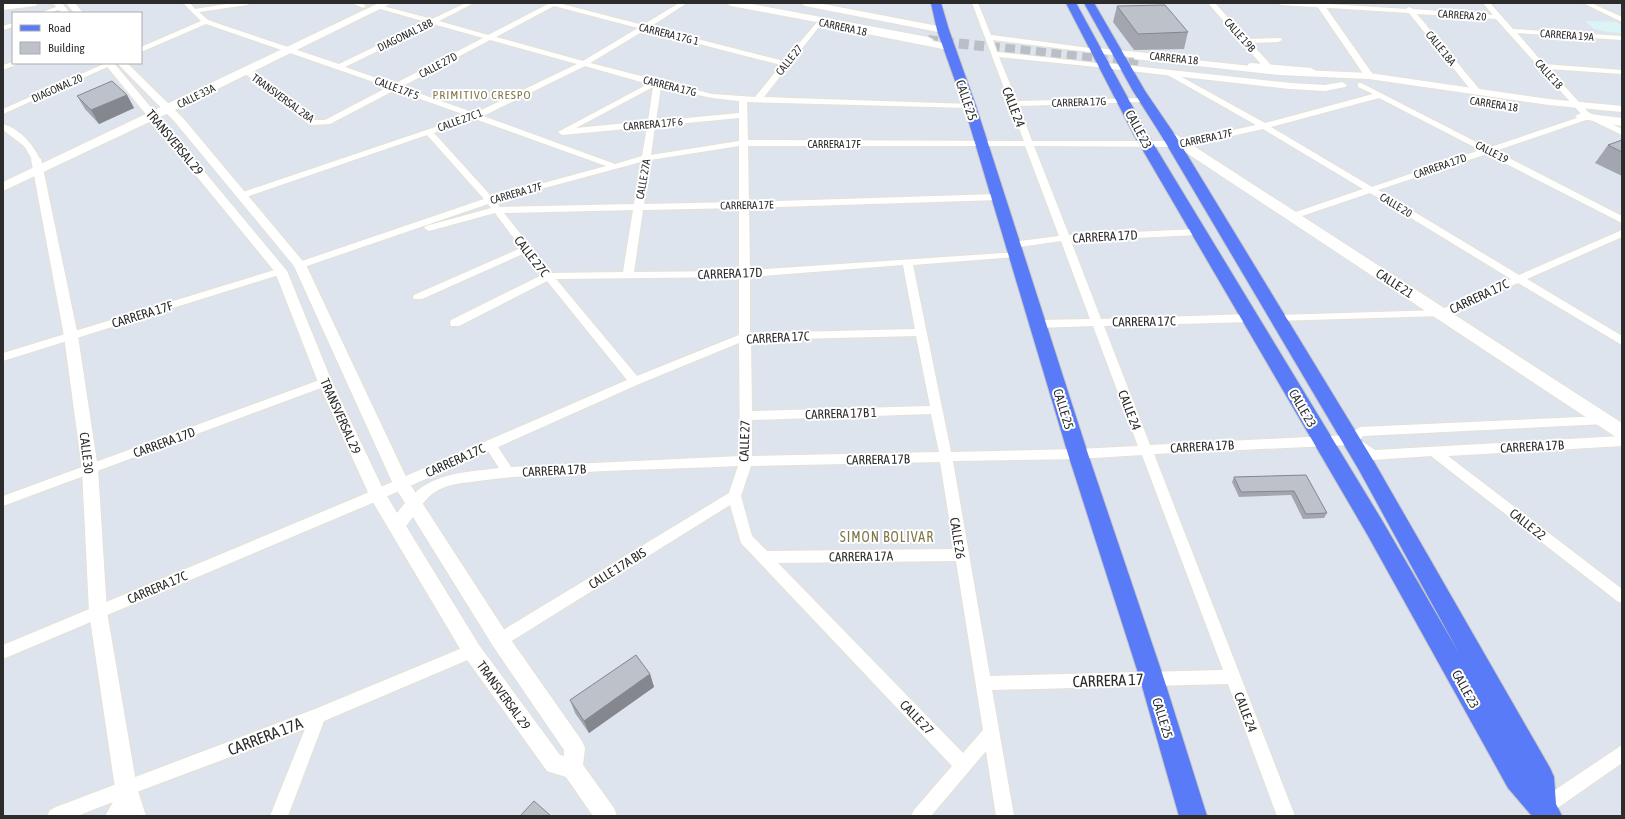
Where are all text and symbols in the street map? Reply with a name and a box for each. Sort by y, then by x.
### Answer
street label: CARRERA 20 [1437,7,1487,23]
legend [12,12,142,64]
street label: DIAGONAL 18B [375,16,435,54]
street label: CARRERA 18 [818,16,868,38]
street label: CALLE 19B [1222,16,1259,55]
text: Road [48,21,71,35]
street label: CARRERA 17G 1 [638,21,700,47]
street label: CARRERA 19A [1540,27,1595,43]
street label: CALLE 18A [1424,28,1459,68]
text: Building [48,41,86,55]
street label: CALLE 27 [773,42,805,78]
street label: CARRERA 18 [1149,49,1199,67]
street label: CALLE 27D [417,50,459,80]
street label: CALLE 18 [1533,57,1565,91]
street label: DIAGONAL 20 [30,71,84,105]
street label: TRANSVERSAL 28A [250,71,317,125]
street label: CALLE 17F 5 [373,74,421,102]
street label: CARRERA 17G [642,74,698,98]
street label: CALLE 25 [953,78,980,122]
street label: CALLE 33A [175,81,218,110]
street label: CALLE 24 [999,85,1028,129]
district label: PRIMITIVO CRESPO [432,88,532,102]
street label: CARRERA 18 [1469,94,1519,114]
street label: CARRERA 17G [1052,95,1107,109]
street label: TRANSVERSAL 29 [143,106,206,178]
street label: CALLE 27C 1 [436,106,484,134]
street label: CALLE 23 [1122,107,1155,151]
street label: CARRERA 17F 6 [623,115,683,133]
street label: CARRERA 17F [1179,126,1234,149]
street label: CARRERA 17F [807,138,861,150]
street label: CALLE 19 [1474,139,1510,165]
street label: CARRERA 17D [1412,151,1468,181]
street label: CALLE 27A [634,157,653,200]
street label: CARRERA 17F [489,180,544,206]
street label: CALLE 20 [1378,191,1414,219]
street label: CARRERA 17E [720,199,774,211]
street label: CARRERA 17D [1072,227,1138,246]
street label: CALLE 27C [511,233,552,280]
street label: CARRERA 17D [697,265,763,282]
street label: CALLE 21 [1373,266,1416,301]
street label: CARRERA 17C [1447,276,1511,317]
street label: CARRERA 17F [110,298,175,331]
street label: CARRERA 17C [1112,313,1176,330]
street label: CARRERA 17C [746,328,810,347]
street label: TRANSVERSAL 29 [317,376,364,456]
street label: CALLE 23 [1286,386,1320,430]
street label: CALLE 25 [1050,387,1077,431]
street label: CALLE 24 [1115,388,1144,432]
street label: CARRERA 17B 1 [805,405,877,422]
street label: CALLE 27 [736,420,753,462]
street label: CARRERA 17D [131,424,197,461]
street label: CALLE 30 [77,431,96,475]
street label: CARRERA 17B [1170,437,1235,456]
street label: CARRERA 17B [1500,437,1565,456]
street label: CARRERA 17C [423,441,487,480]
street label: CARRERA 17B [846,451,911,468]
street label: CARRERA 17B [522,461,587,480]
street label: CALLE 22 [1507,506,1549,543]
street label: CALLE 26 [947,516,968,560]
district label: SIMON BOLIVAR [840,529,934,545]
street label: CALLE 17A BIS [586,545,649,592]
street label: CARRERA 17A [829,548,894,565]
street label: CARRERA 17C [125,568,189,607]
street label: TRANSVERSAL 29 [474,658,533,732]
street label: CALLE 23 [1449,667,1482,711]
street label: CARRERA 17 [1072,670,1144,690]
street label: CALLE 24 [1231,690,1260,734]
street label: CALLE 25 [1149,696,1176,740]
street label: CALLE 27 [897,697,937,738]
street label: CARRERA 17A [225,713,305,759]

